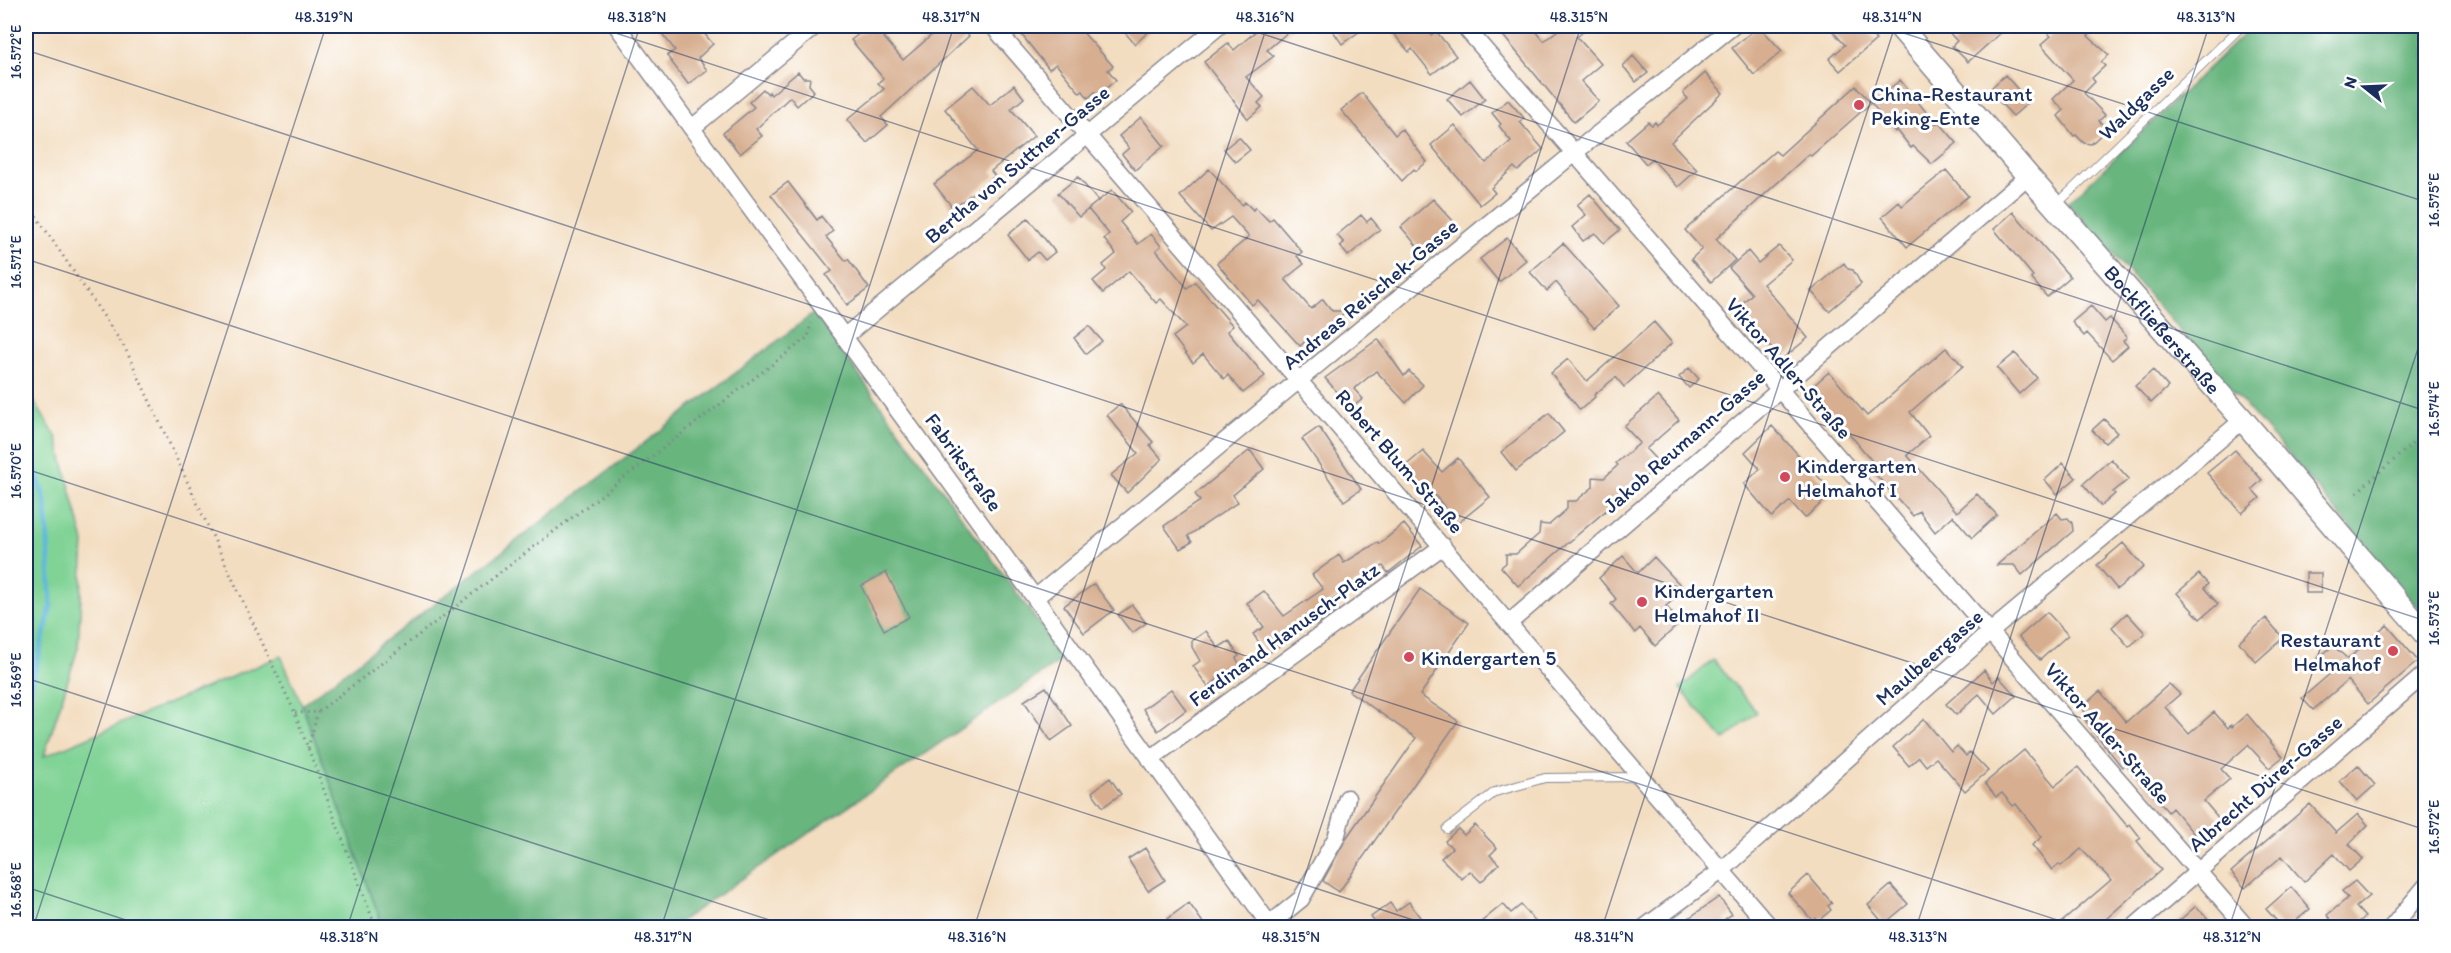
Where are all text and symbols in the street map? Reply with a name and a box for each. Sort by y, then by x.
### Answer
text: 48.319°N [295,8,353,26]
text: 48.318°N [608,8,666,26]
text: 48.317°N [922,8,980,26]
text: 48.316°N [1236,8,1294,26]
text: 48.315°N [1550,8,1608,26]
text: 48.314°N [1862,8,1922,26]
text: 48.313°N [2177,8,2235,26]
text: 16.572°E [7,25,25,79]
north arrow [2334,57,2394,117]
street label: Waldgasse [2093,61,2179,145]
text: N [2340,74,2361,91]
street label: Bertha von Suttner-Gasse [920,79,1114,249]
place label: China-Restaurant Peking-Ente [1871,81,2033,130]
marker: China-Restaurant Peking-Ente [1852,98,1866,112]
text: 16.575°E [2425,173,2443,227]
street label: Andreas Reischek-Gasse [1277,213,1463,375]
text: 16.571°E [7,235,25,289]
street label: Bockfließerstraße [2099,259,2227,399]
street label: Viktor Adler-Straße [1721,292,1857,444]
street label: Jakob Reumann-Gasse [1598,364,1770,518]
text: 16.574°E [2425,381,2443,437]
street label: Robert Blum-Straße [1331,384,1470,538]
street label: Fabrikstraße [920,408,1008,516]
text: 16.570°E [7,443,25,499]
place label: Kindergarten Helmahof I [1797,453,1917,502]
marker: Kindergarten Helmahof I [1778,470,1792,484]
street label: Ferdinand Hanusch-Platz [1184,556,1384,712]
place label: Kindergarten Helmahof II [1654,578,1774,627]
text: 16.573°E [2425,591,2443,645]
marker: Kindergarten Helmahof II [1635,595,1649,609]
street label: Maulbeergasse [1870,604,1988,710]
place label: Restaurant Helmahof [2280,627,2381,676]
marker: Restaurant Helmahof [2386,644,2400,658]
place label: Kindergarten 5 [1421,645,1556,670]
marker: Kindergarten 5 [1402,650,1416,664]
text: 16.569°E [7,653,25,707]
street label: Viktor Adler-Straße [2040,657,2176,809]
street label: Albrecht Dürer-Gasse [2183,709,2347,857]
text: 16.572°E [2425,800,2443,854]
text: 16.568°E [7,862,25,918]
text: 48.318°N [320,928,378,946]
text: 48.317°N [634,928,692,946]
text: 48.316°N [948,928,1006,946]
text: 48.315°N [1262,928,1320,946]
text: 48.314°N [1574,928,1634,946]
text: 48.313°N [1889,928,1947,946]
text: 48.312°N [2203,928,2261,946]

